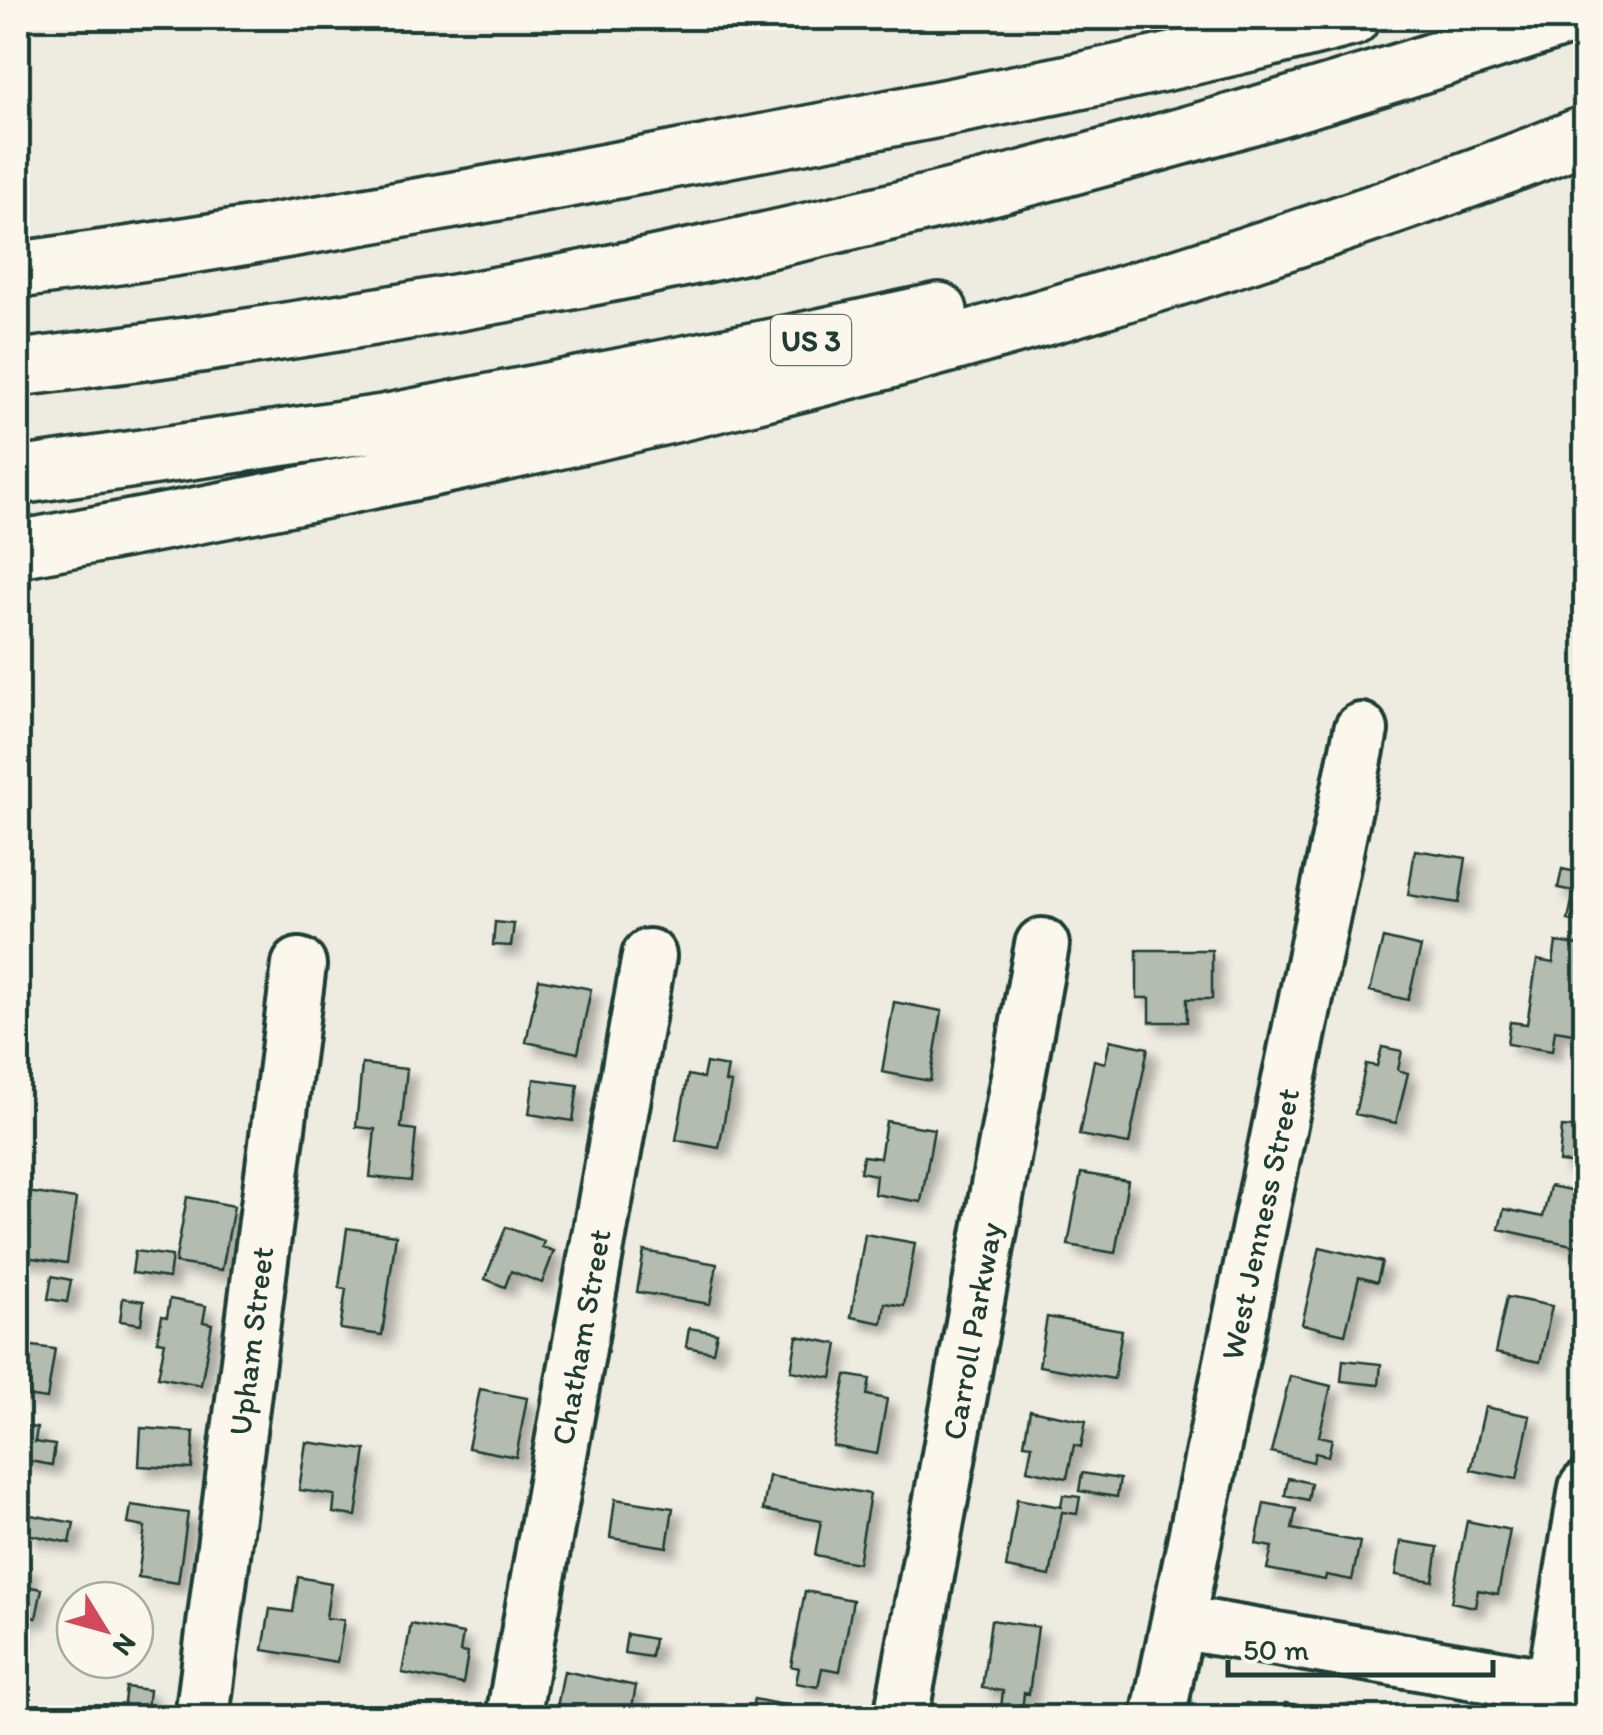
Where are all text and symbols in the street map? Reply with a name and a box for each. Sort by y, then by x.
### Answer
road number: US 3 [771,315,851,365]
street label: West Jenness Street [1213,1085,1307,1363]
street label: Carroll Parkway [934,1219,1010,1443]
street label: Chatham Street [543,1226,619,1448]
street label: Upham Street [221,1244,281,1438]
north arrow [55,1580,155,1680]
scale bar [1228,1615,1493,1677]
text: N [106,1627,144,1663]
text: 50 m [1243,1631,1309,1668]

